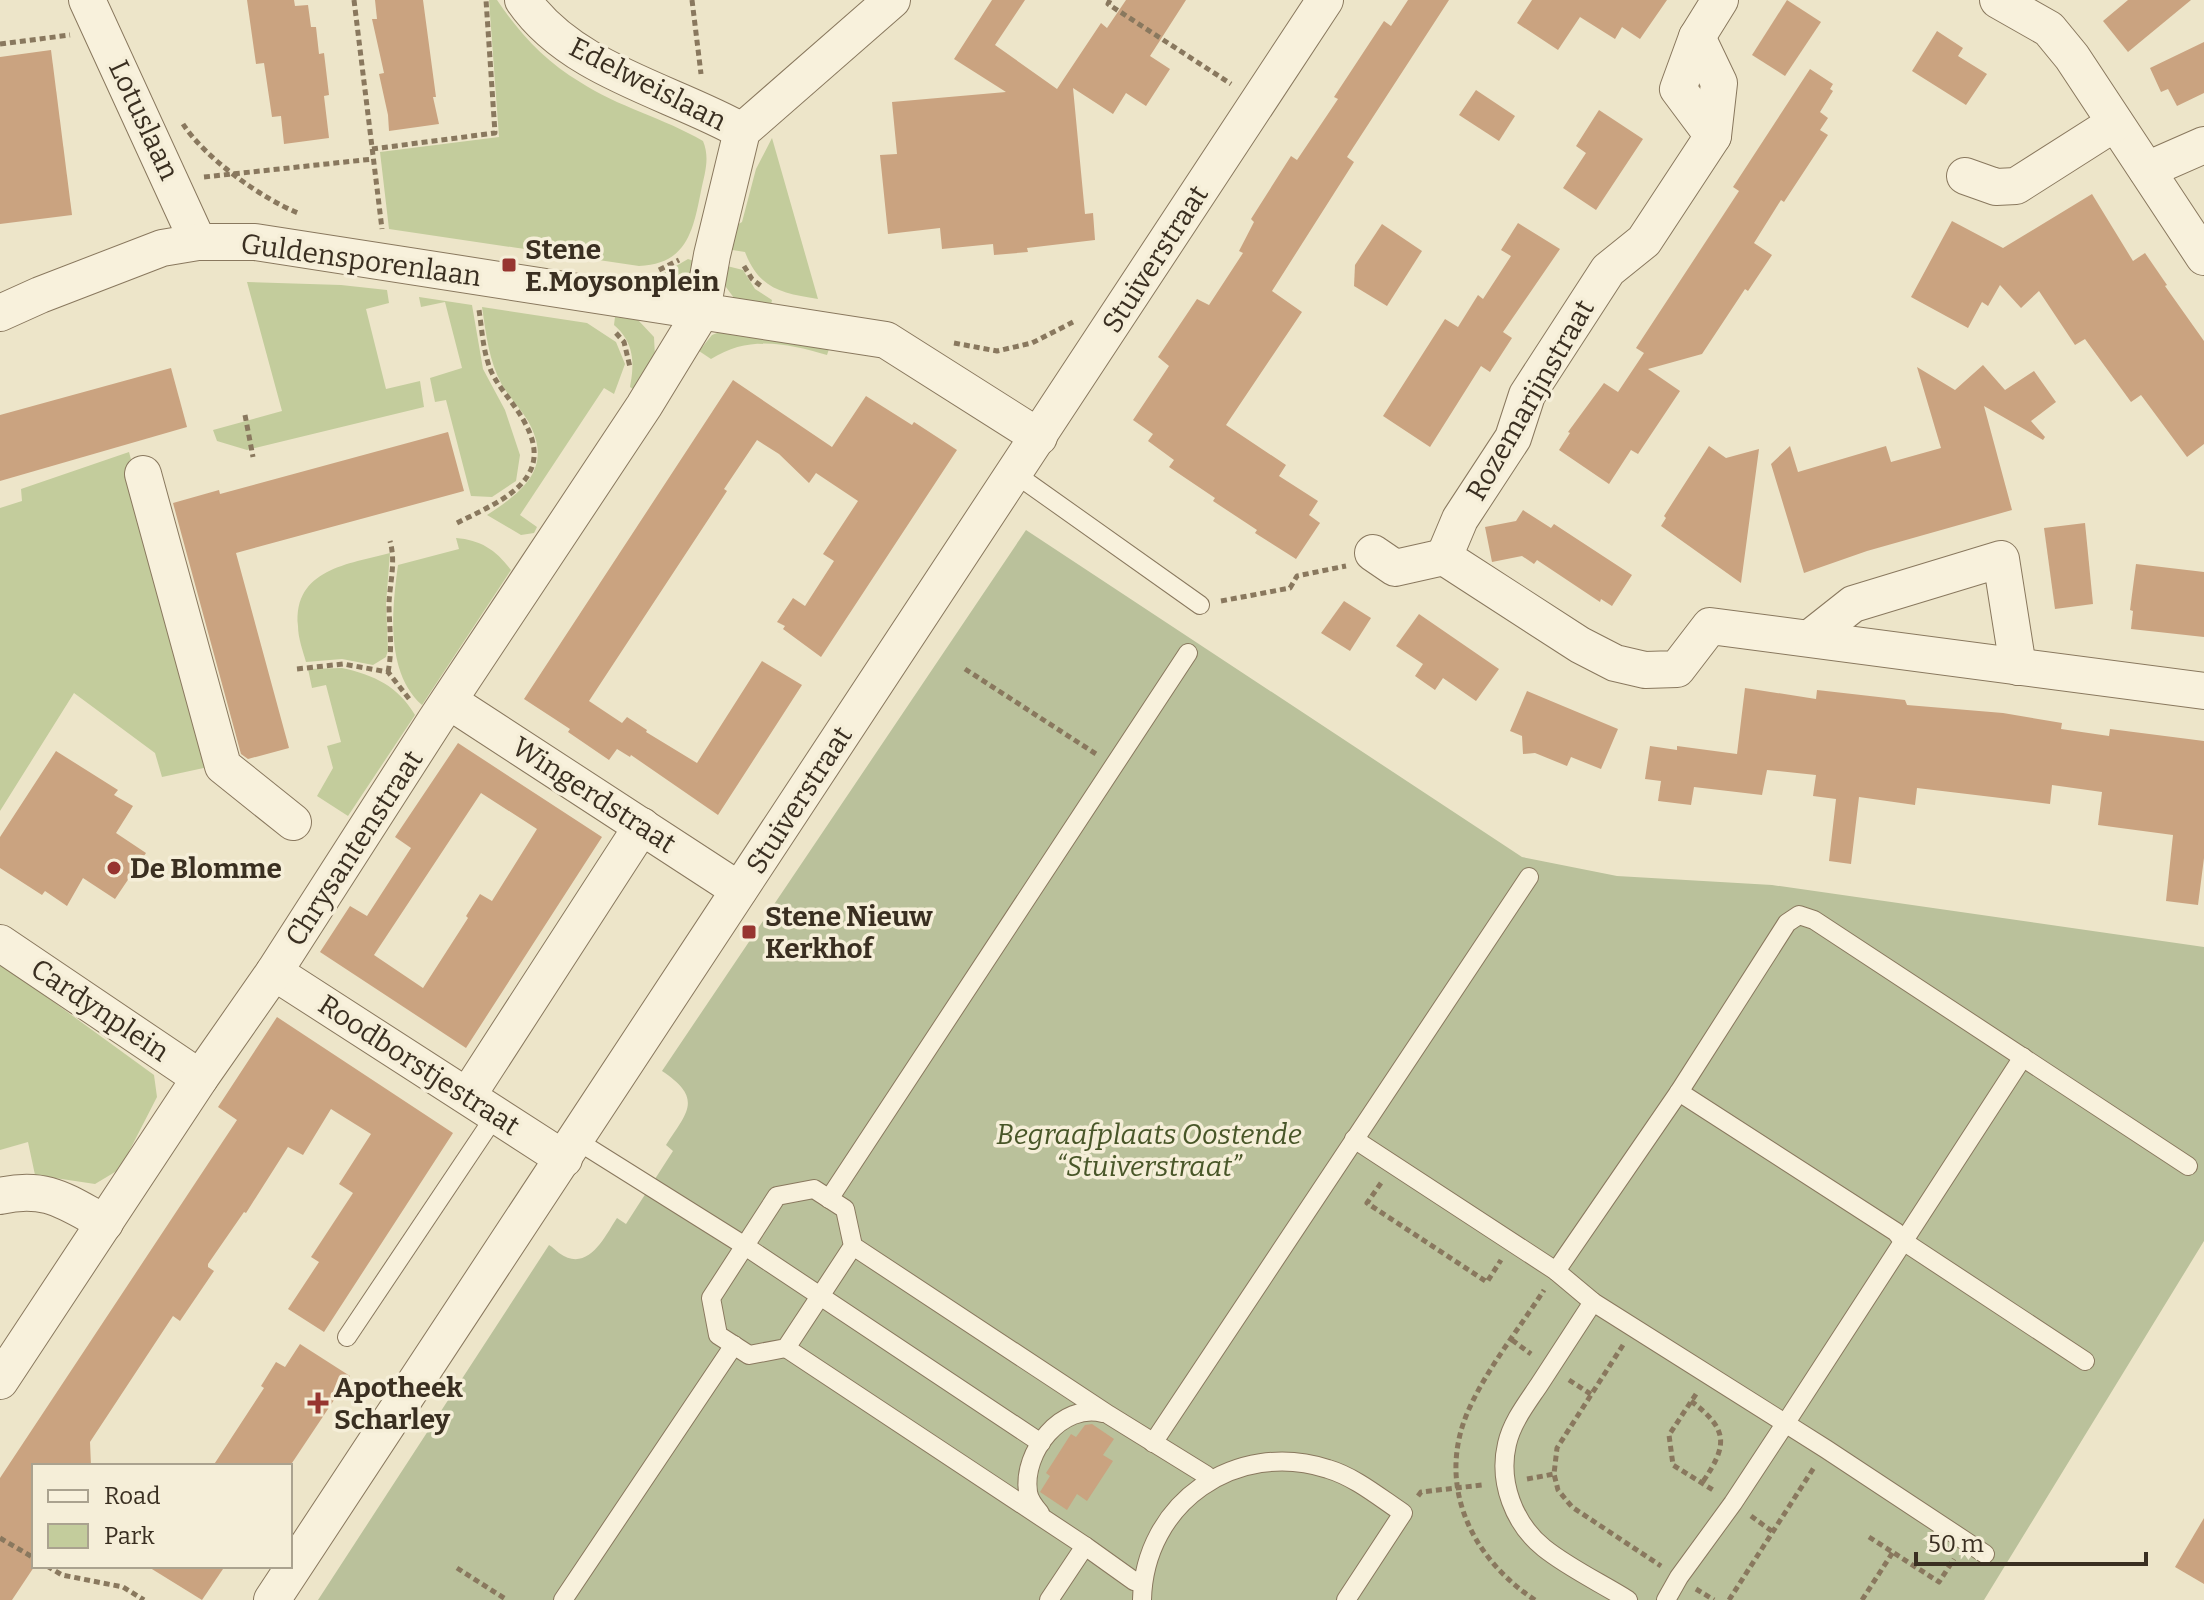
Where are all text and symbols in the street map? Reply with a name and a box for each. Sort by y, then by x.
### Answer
street label: Edelweislaan [564,30,732,138]
street label: Lotuslaan [102,55,186,185]
street label: Stuiverstraat [1095,179,1215,339]
street label: Guldensporenlaan [239,227,484,293]
place label: Stene E.Moysonplein [525,233,720,298]
marker: Stene E.Moysonplein [500,256,518,274]
street label: Rozemarijnstraat [1459,294,1601,506]
street label: Stuiverstraat [739,720,859,880]
street label: Wingerdstraat [506,730,682,860]
street label: Chrysantenstraat [278,744,430,952]
place label: De Blomme [130,852,282,885]
marker: De Blomme [105,859,123,877]
place label: Stene Nieuw Kerkhof [765,900,933,965]
marker: Stene Nieuw Kerkhof [740,923,758,941]
street label: Cardynplein [25,952,175,1068]
street label: Roodborstjestraat [312,988,526,1142]
park label: Begraafplaats Oostende “Stuiverstraat” [996,1118,1302,1183]
place label: Apotheek Scharley [334,1371,463,1436]
marker: Apotheek Scharley [309,1394,327,1412]
legend [32,1464,292,1568]
text: Road [104,1482,160,1510]
scale bar [1916,1516,2146,1566]
text: Park [104,1522,155,1550]
text: 50 m [1928,1530,1984,1558]

